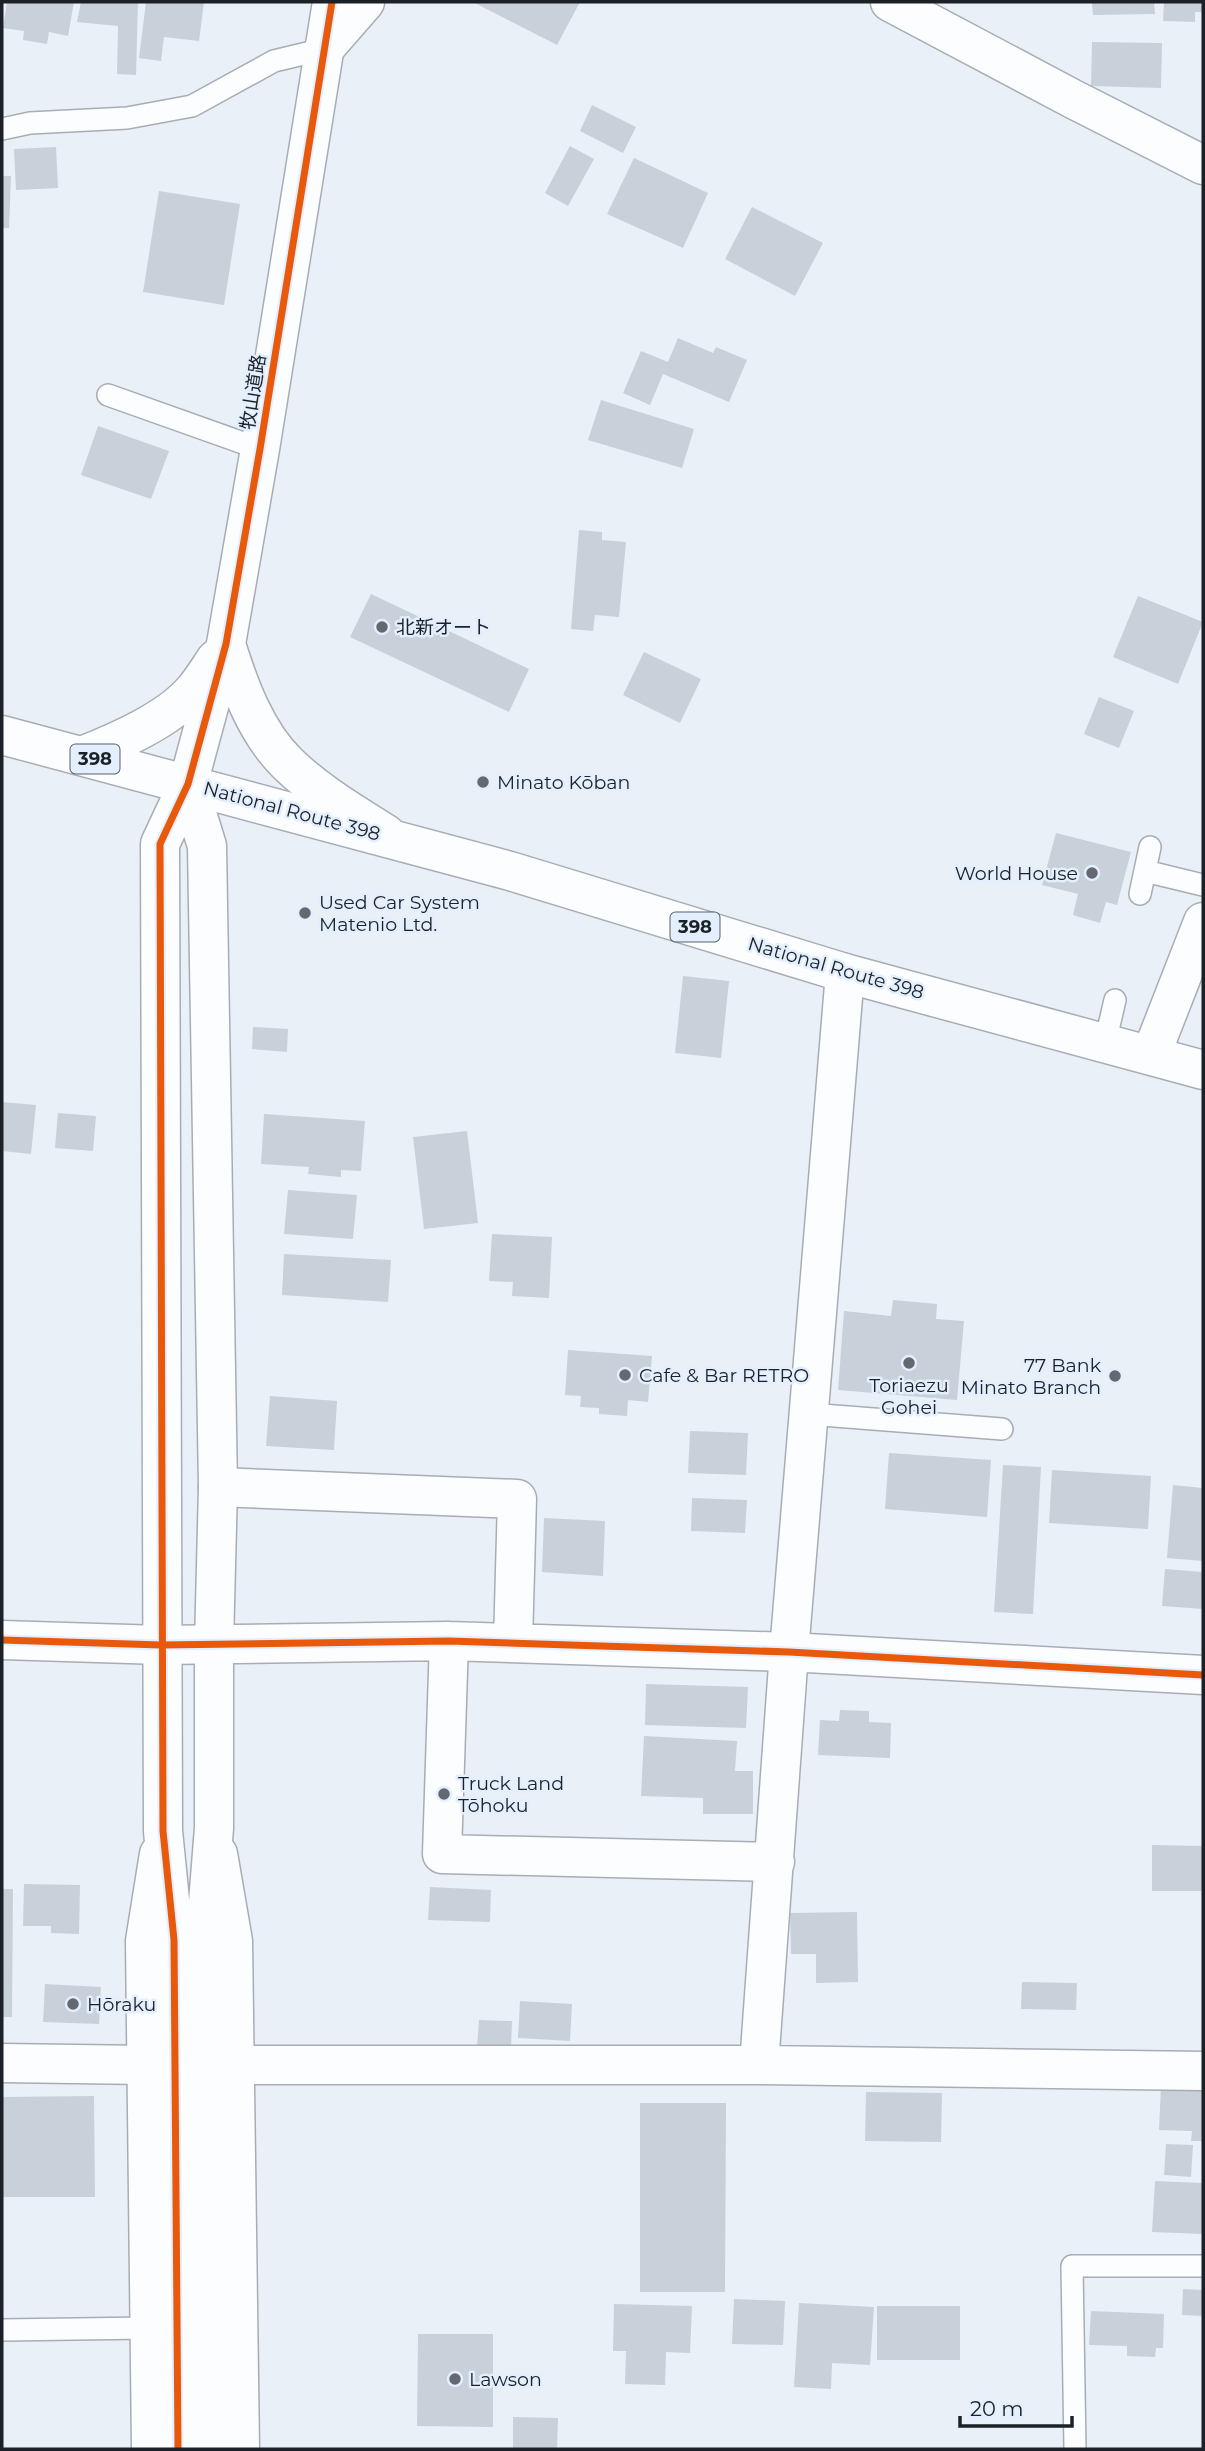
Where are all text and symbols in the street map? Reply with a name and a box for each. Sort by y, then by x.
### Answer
street label: 牧山道路 [236,353,270,431]
place label: 北新オート [396,616,491,639]
marker: 北新オート [374,619,390,635]
road number: 398 [70,744,119,774]
place label: Minato Kōban [497,771,630,794]
marker: Minato Kōban [475,774,491,790]
street label: National Route 398 [201,776,383,846]
place label: World House [955,862,1078,885]
marker: World House [1084,865,1100,881]
place label: Used Car System Matenio Ltd. [319,891,480,936]
marker: Used Car System Matenio Ltd. [297,905,313,921]
road number: 398 [670,912,720,942]
street label: National Route 398 [745,932,927,1004]
place label: 77 Bank Minato Branch [961,1354,1102,1399]
marker: Toriaezu Gohei [901,1355,917,1371]
place label: Cafe & Bar RETRO [639,1364,809,1387]
marker: Cafe & Bar RETRO [617,1367,633,1383]
marker: 77 Bank Minato Branch [1107,1368,1123,1384]
place label: Toriaezu Gohei [869,1374,949,1419]
place label: Truck Land Tōhoku [458,1772,564,1817]
marker: Truck Land Tōhoku [436,1786,452,1802]
place label: Hōraku [87,1993,156,2016]
marker: Hōraku [65,1996,81,2012]
place label: Lawson [469,2368,542,2391]
marker: Lawson [447,2371,463,2387]
scale bar [960,2384,1072,2428]
text: 20 m [970,2396,1024,2421]

